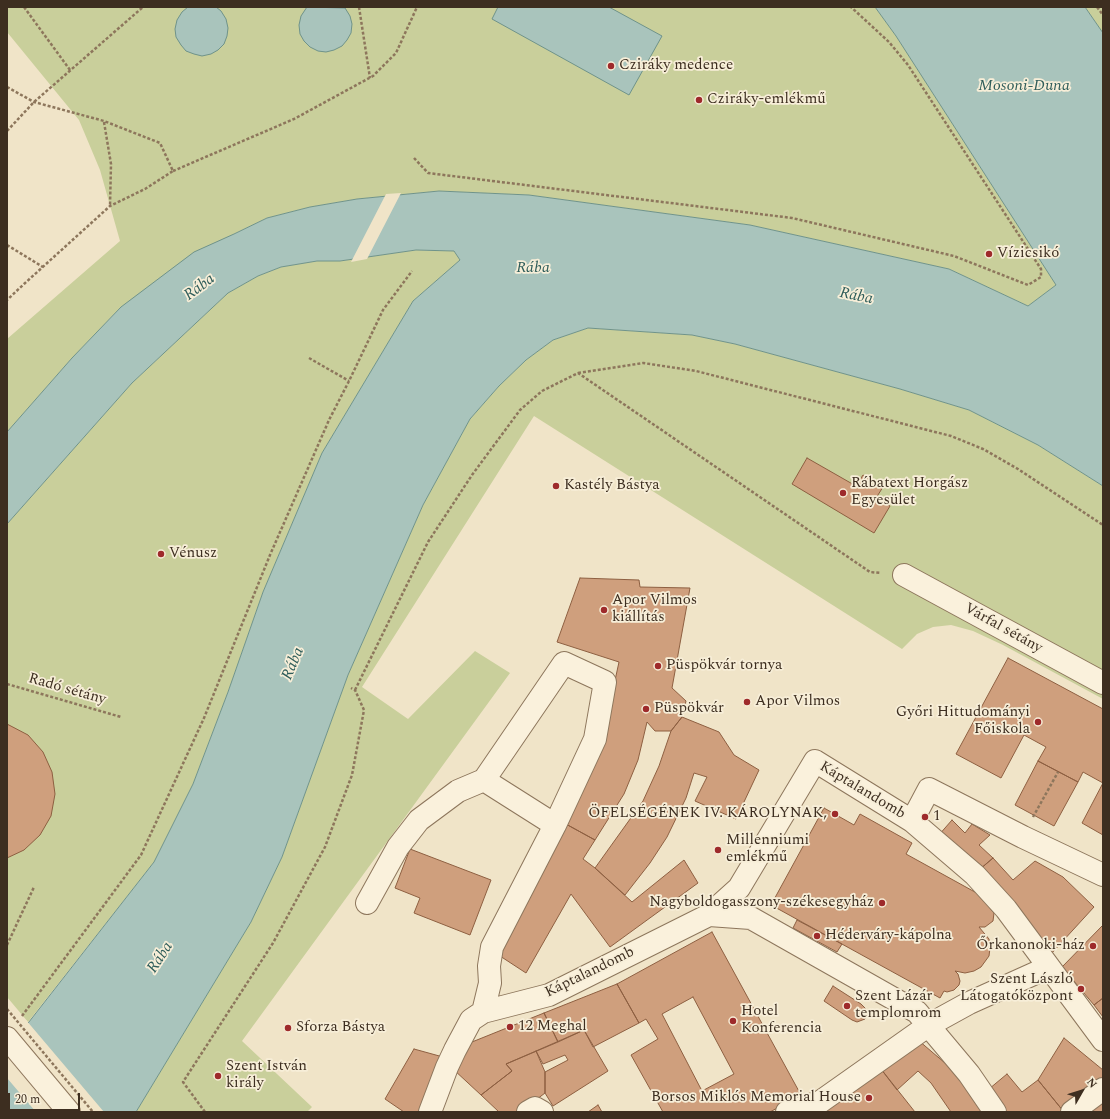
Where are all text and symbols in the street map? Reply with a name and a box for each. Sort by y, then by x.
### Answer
place label: Cziráky medence [619,57,733,75]
marker: Cziráky medence [606,61,616,71]
water label: Mosoni-Duna [978,77,1070,97]
place label: Cziráky-emlékmű [707,91,826,109]
marker: Cziráky-emlékmű [694,95,704,105]
place label: Vízicsikó [997,245,1059,263]
marker: Vízicsikó [984,249,994,259]
water label: Rába [516,259,550,279]
water label: Rába [181,270,219,306]
water label: Rába [838,284,874,310]
place label: Rábatext Horgász Egyesület [851,475,968,510]
place label: Kastély Bástya [564,477,659,495]
marker: Kastély Bástya [551,481,561,491]
marker: Rábatext Horgász Egyesület [838,488,848,498]
place label: Vénusz [169,545,217,563]
marker: Vénusz [156,549,166,559]
place label: Apor Vilmos kiállítás [612,592,697,627]
street label: Várfal sétány [961,600,1045,658]
marker: Apor Vilmos kiállítás [599,605,609,615]
water label: Rába [279,645,309,683]
place label: Püspökvár tornya [666,657,782,675]
marker: Püspökvár tornya [653,661,663,671]
street label: Radó sétány [26,670,108,710]
place label: Apor Vilmos [755,693,840,711]
marker: Apor Vilmos [742,697,752,707]
place label: Püspökvár [654,700,724,718]
marker: Püspökvár [641,704,651,714]
place label: Győri Hittudományi Főiskola [896,704,1030,739]
marker: Győri Hittudományi Főiskola [1033,717,1043,727]
street label: Káptalandomb [816,758,908,824]
place label: ÖFELSÉGÉNEK IV. KÁROLYNAK, [588,805,827,823]
place label: 1 [933,808,940,826]
marker: ÖFELSÉGÉNEK IV. KÁROLYNAK, [830,809,840,819]
marker: 1 [920,812,930,822]
place label: Millenniumi emlékmű [726,832,809,867]
marker: Millenniumi emlékmű [713,845,723,855]
place label: Nagyboldogasszony-székesegyház [649,894,874,912]
marker: Nagyboldogasszony-székesegyház [877,898,887,908]
place label: Héderváry-kápolna [825,927,952,945]
marker: Héderváry-kápolna [812,931,822,941]
place label: Őrkanonoki-ház [976,937,1085,955]
water label: Rába [144,939,178,977]
marker: Őrkanonoki-ház [1088,941,1098,951]
street label: Káptalandomb [542,944,638,1002]
place label: Szent László Látogatóközpont [960,971,1073,1006]
marker: Szent László Látogatóközpont [1076,984,1086,994]
place label: Szent Lázár templomrom [855,988,941,1023]
marker: Szent Lázár templomrom [842,1001,852,1011]
place label: Hotel Konferencia [741,1003,822,1038]
marker: Hotel Konferencia [728,1016,738,1026]
place label: 12 Meghal [518,1018,587,1036]
place label: Sforza Bástya [296,1019,385,1037]
marker: 12 Meghal [505,1022,515,1032]
marker: Sforza Bástya [283,1023,293,1033]
place label: Szent István király [226,1058,307,1093]
marker: Szent István király [213,1071,223,1081]
north arrow [1062,1071,1102,1111]
text: N [1082,1074,1101,1092]
scale bar [10,1085,82,1111]
place label: Borsos Miklós Memorial House [651,1089,861,1107]
text: 20 m [15,1090,40,1109]
marker: Borsos Miklós Memorial House [864,1093,874,1103]

